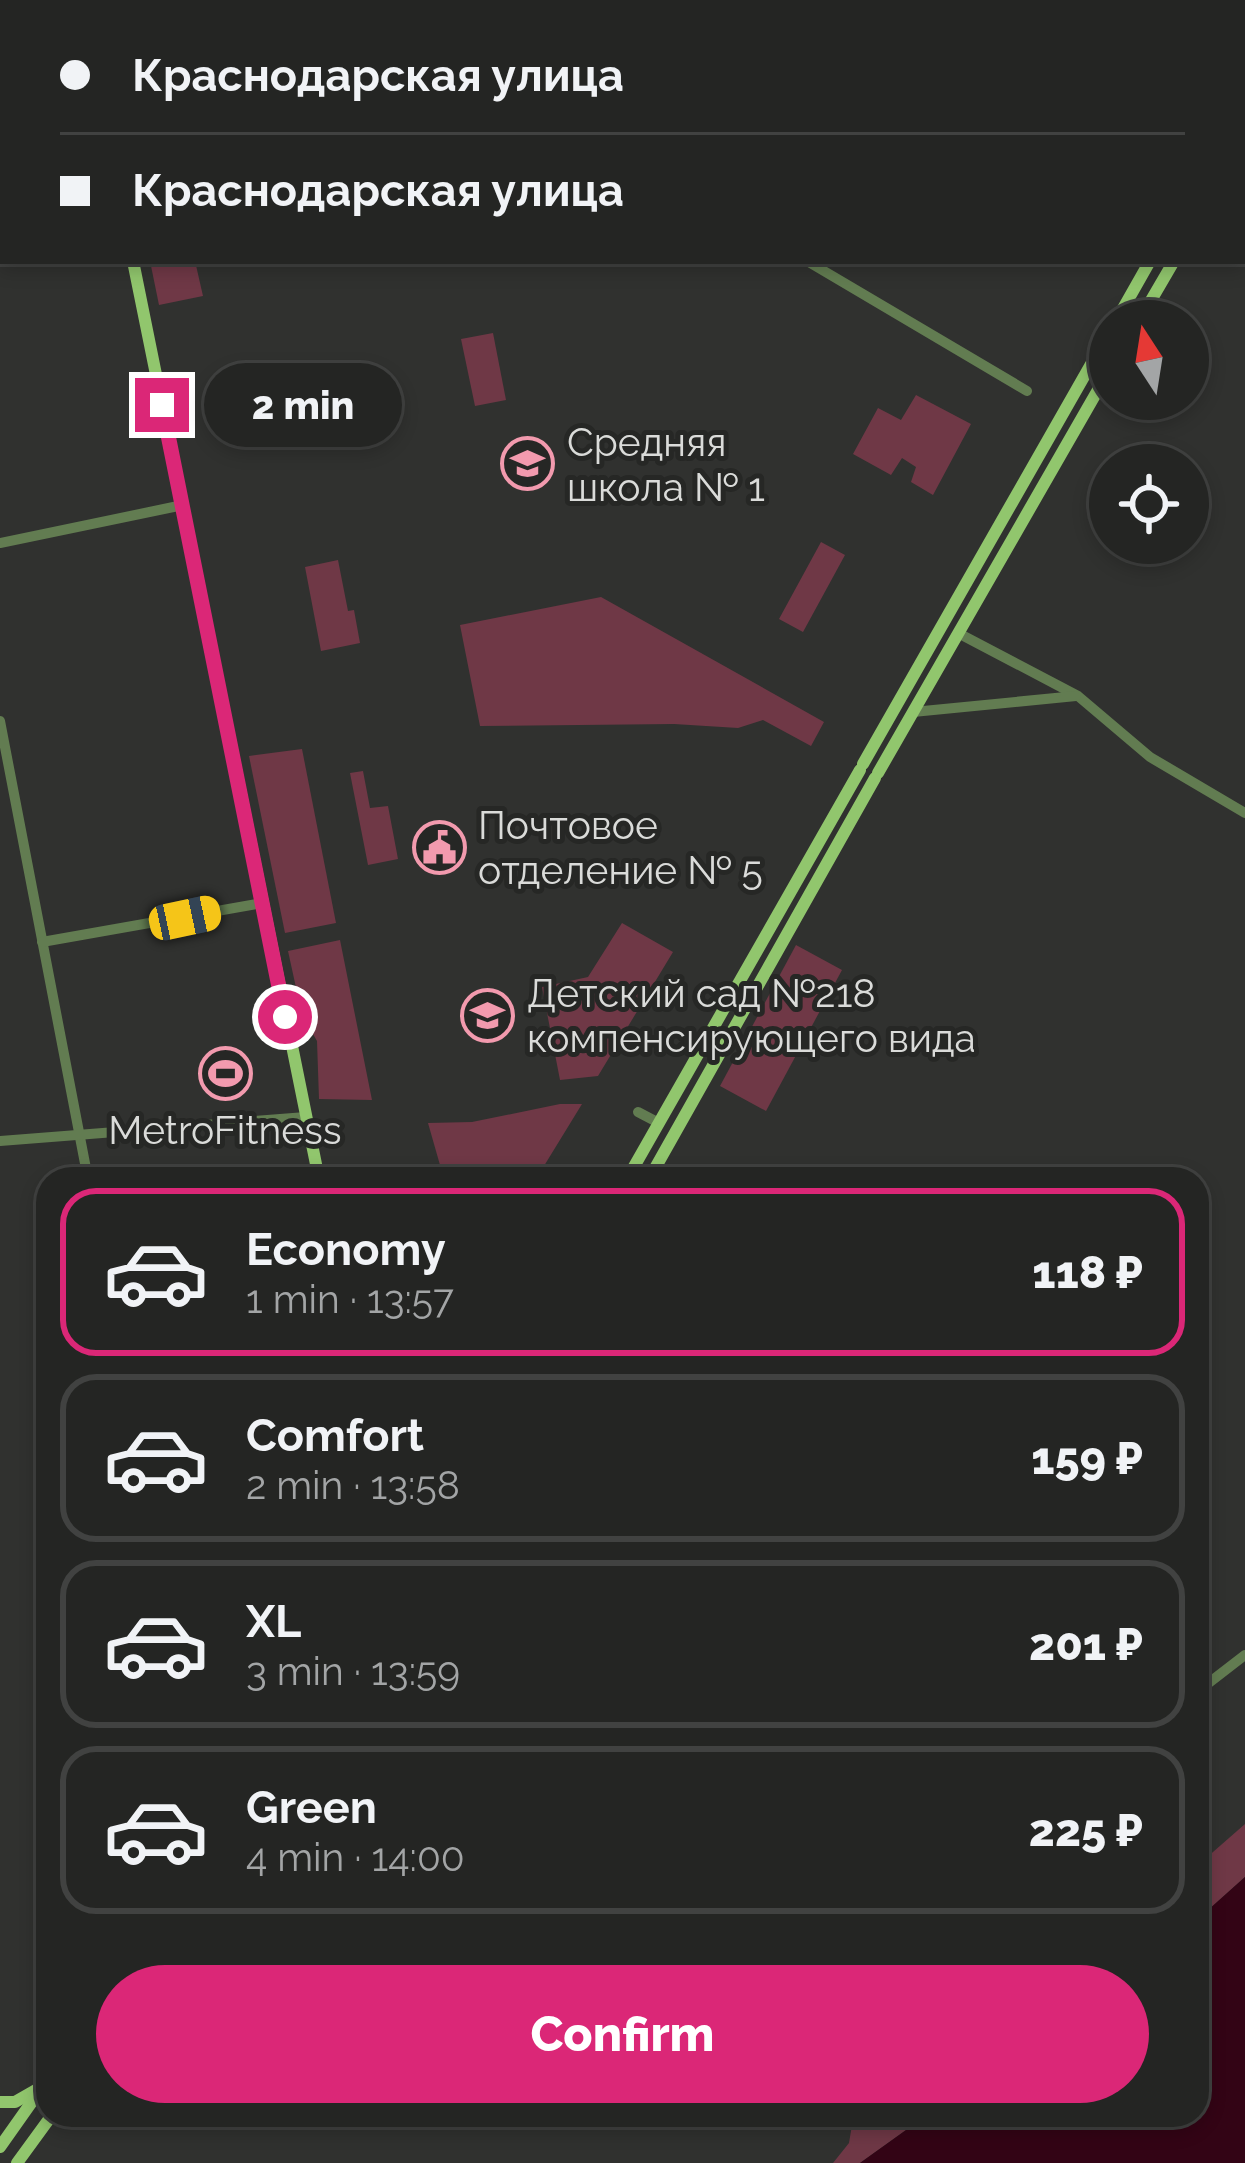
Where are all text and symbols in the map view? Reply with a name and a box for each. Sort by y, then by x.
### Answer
text: Краснодарская улица [132,49,624,102]
text: Краснодарская улица [132,164,624,217]
north arrow [1089,300,1209,420]
map controls [1089,300,1209,564]
callout: 2 min [204,363,402,447]
route end [135,378,189,432]
text: 2 min [252,382,354,428]
place label: Средняя школа № 1 [567,419,765,510]
school or university icon: Средняя школа № 1 [500,436,556,492]
button: locate [1089,444,1209,564]
place label: Почтовое отделение № 5 [478,802,763,893]
public building icon: Почтовое отделение № 5 [411,819,467,875]
car [146,893,224,943]
place label: Детский сад №218 компенсирующего вида [527,970,976,1061]
school or university icon: Детский сад №218 компенсирующего вида [460,987,516,1043]
route start [258,990,312,1044]
sports icon: MetroFitness [197,1045,253,1101]
place label: MetroFitness [108,1107,342,1153]
icon: car [102,1218,210,1326]
text: Economy [246,1223,446,1276]
text: 118 ₽ [1032,1246,1143,1299]
text: 1 min · 13:57 [246,1276,454,1322]
icon: car [102,1404,210,1512]
text: Comfort [246,1409,424,1462]
text: 159 ₽ [1031,1432,1143,1485]
text: 2 min · 13:58 [246,1462,460,1508]
icon: car [102,1590,210,1698]
text: XL [246,1595,301,1648]
text: 201 ₽ [1029,1618,1143,1671]
text: 3 min · 13:59 [246,1648,460,1694]
icon: car [102,1776,210,1884]
text: Green [246,1781,377,1834]
text: 225 ₽ [1029,1804,1143,1857]
text: 4 min · 14:00 [246,1834,465,1880]
button: Confirm [96,1965,1149,2103]

